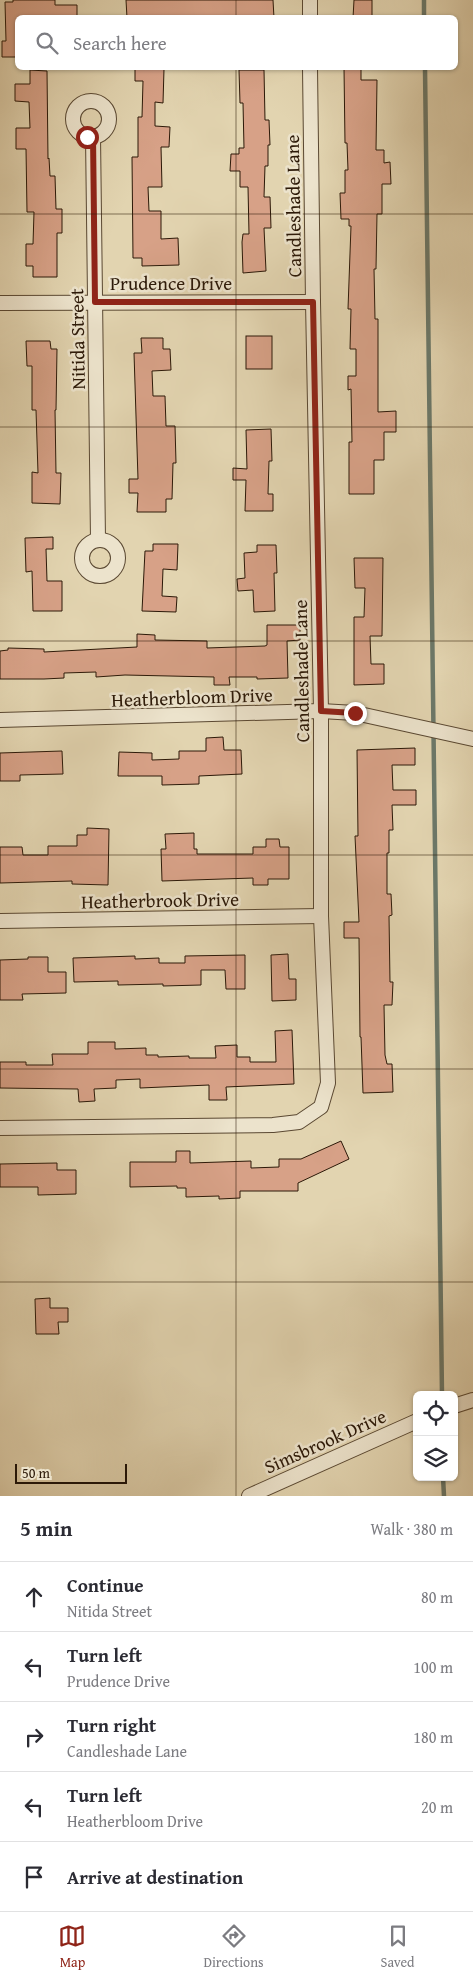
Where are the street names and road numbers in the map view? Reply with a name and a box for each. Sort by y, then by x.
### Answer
street label: Candleshade Lane [278,134,308,278]
street label: Prudence Drive [110,269,232,297]
street label: Nitida Street [62,288,92,390]
street label: Candleshade Lane [286,599,316,743]
street label: Heatherbloom Drive [111,680,273,714]
street label: Heatherbrook Drive [81,885,239,915]
street label: Simsbrook Drive [260,1402,391,1480]

